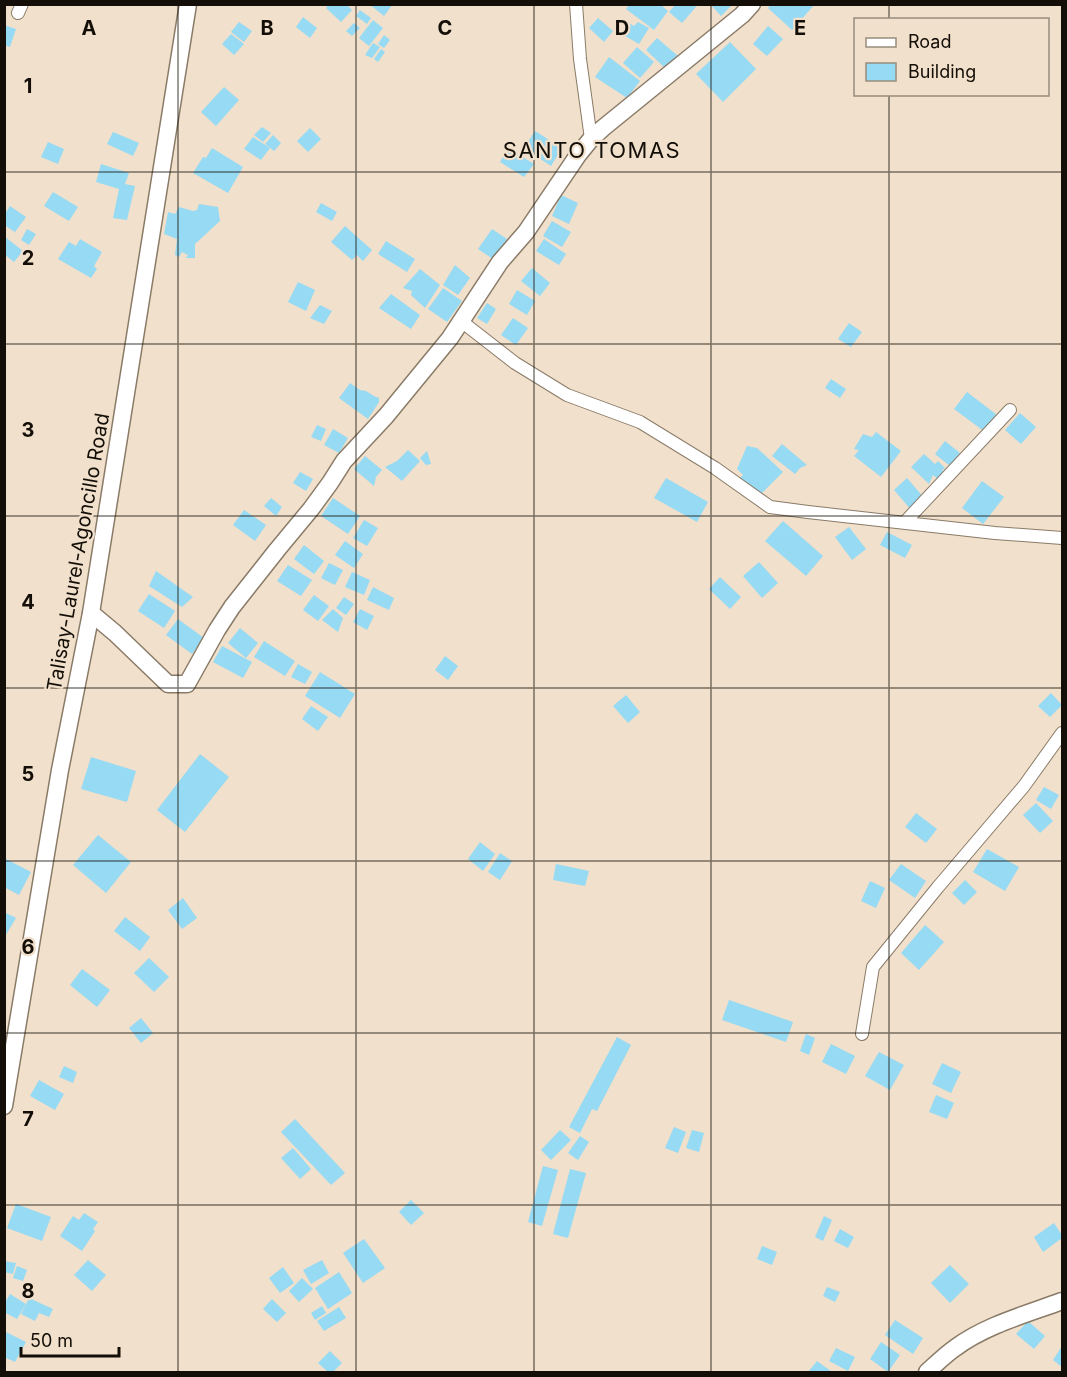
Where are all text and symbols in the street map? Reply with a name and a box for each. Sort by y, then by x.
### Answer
text: A [82,16,97,40]
text: B [260,16,274,40]
text: C [438,16,452,40]
text: D [615,16,629,40]
text: E [794,16,806,40]
legend [854,18,1049,96]
text: Road [908,31,951,52]
text: Building [908,61,976,82]
text: 1 [24,74,32,98]
district label: SANTO TOMAS [503,137,681,163]
text: 2 [22,246,34,270]
street label: Talisay-Laurel-Agoncillo Road [42,411,114,693]
text: 3 [22,418,34,442]
text: 4 [21,590,35,614]
text: 5 [22,762,34,786]
text: 6 [22,935,35,959]
text: 7 [22,1107,34,1131]
text: 8 [21,1279,35,1303]
scale bar [21,1320,118,1358]
text: 50 m [30,1330,73,1351]

